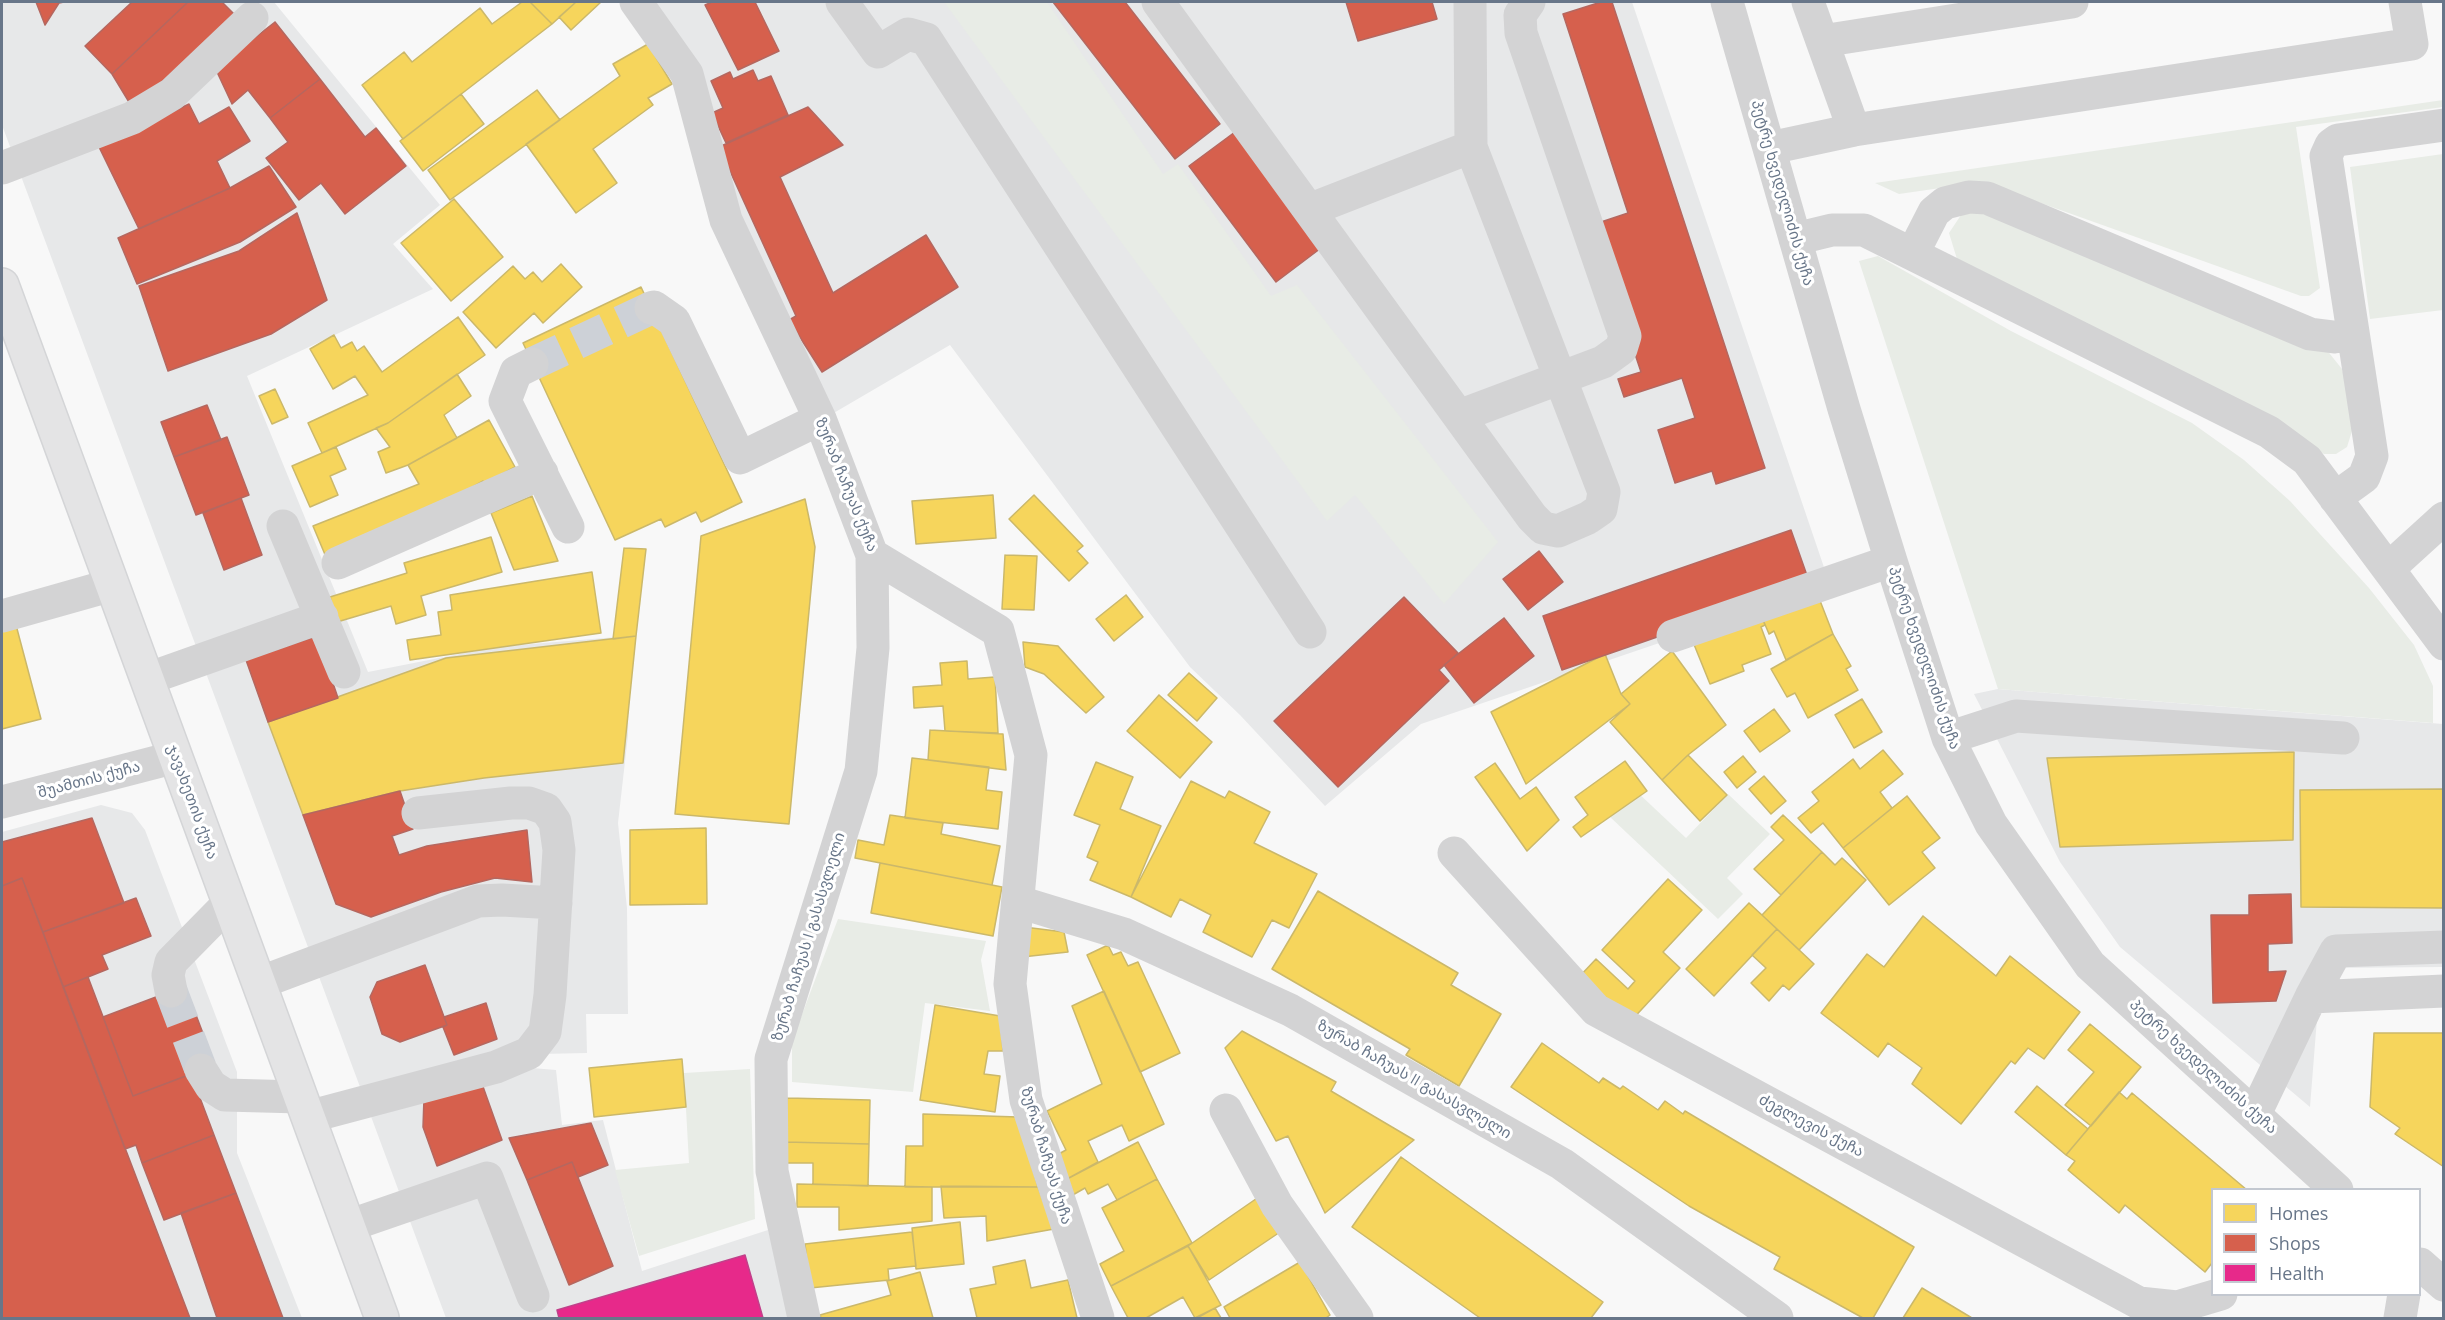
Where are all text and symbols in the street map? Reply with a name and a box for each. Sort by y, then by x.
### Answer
street label: პეტრე ხვედელიძის ქუჩა [1747,98,1817,288]
street label: ზურაბ ჩაჩუას ქუჩა [811,415,881,555]
street label: პეტრე ხვედელიძის ქუჩა [1884,564,1964,752]
street label: ჯავახეთის ქუჩა [163,742,221,862]
street label: შუამთის ქუჩა [36,758,142,802]
street label: ზურაბ ჩაჩუას I გასასვლელი [769,831,849,1043]
street label: პეტრე ხვედელიძის ქუჩა [2126,996,2280,1138]
street label: ზურაბ ჩაჩუას II გასასვლელი [1314,1017,1514,1143]
street label: ზურაბ ჩაჩუას ქუჩა [1017,1085,1075,1227]
street label: ძეგლევის ქუჩა [1755,1091,1867,1161]
legend [2211,1188,2421,1296]
text: Homes [2269,1201,2328,1225]
text: Shops [2269,1231,2320,1255]
text: Health [2269,1261,2324,1285]

